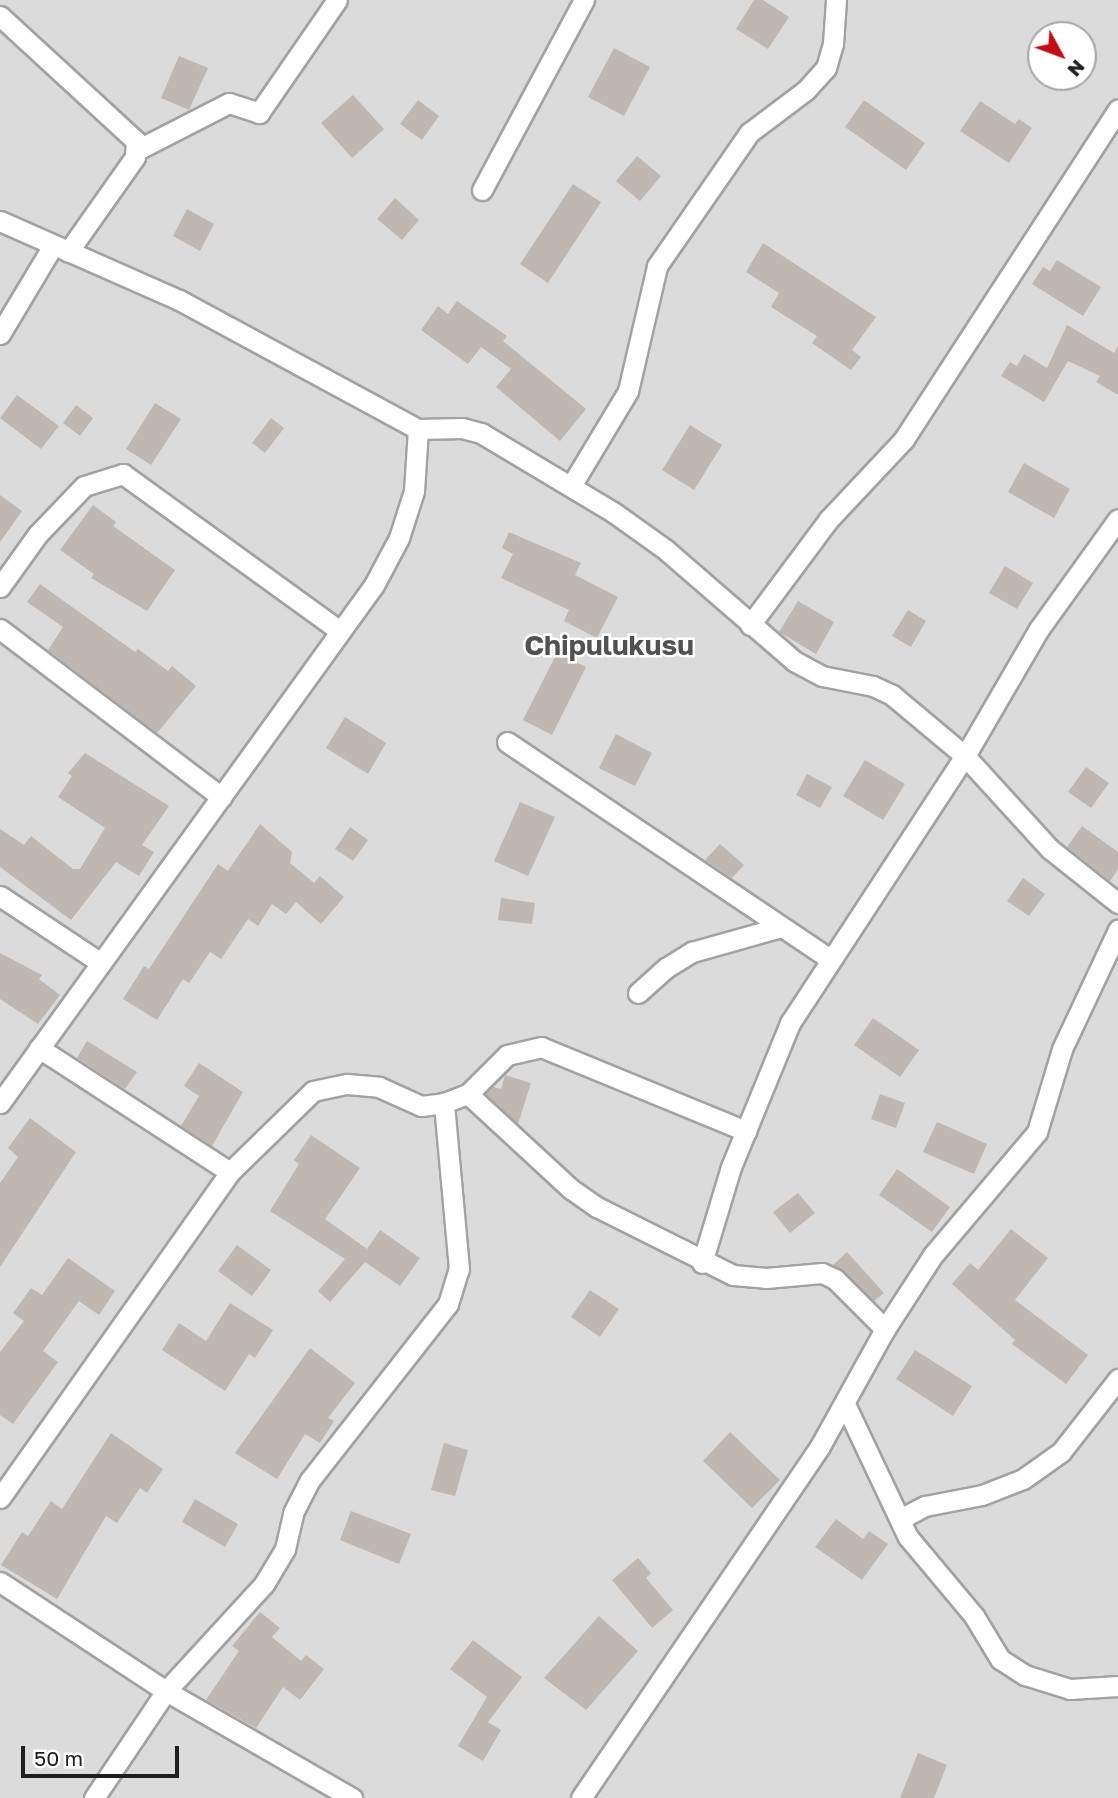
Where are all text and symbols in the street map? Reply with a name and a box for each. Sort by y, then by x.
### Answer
north arrow [1027,21,1097,91]
text: N [1063,56,1090,82]
district label: Chipulukusu [524,628,694,662]
scale bar [24,1731,182,1775]
text: 50 m [34,1745,83,1771]

